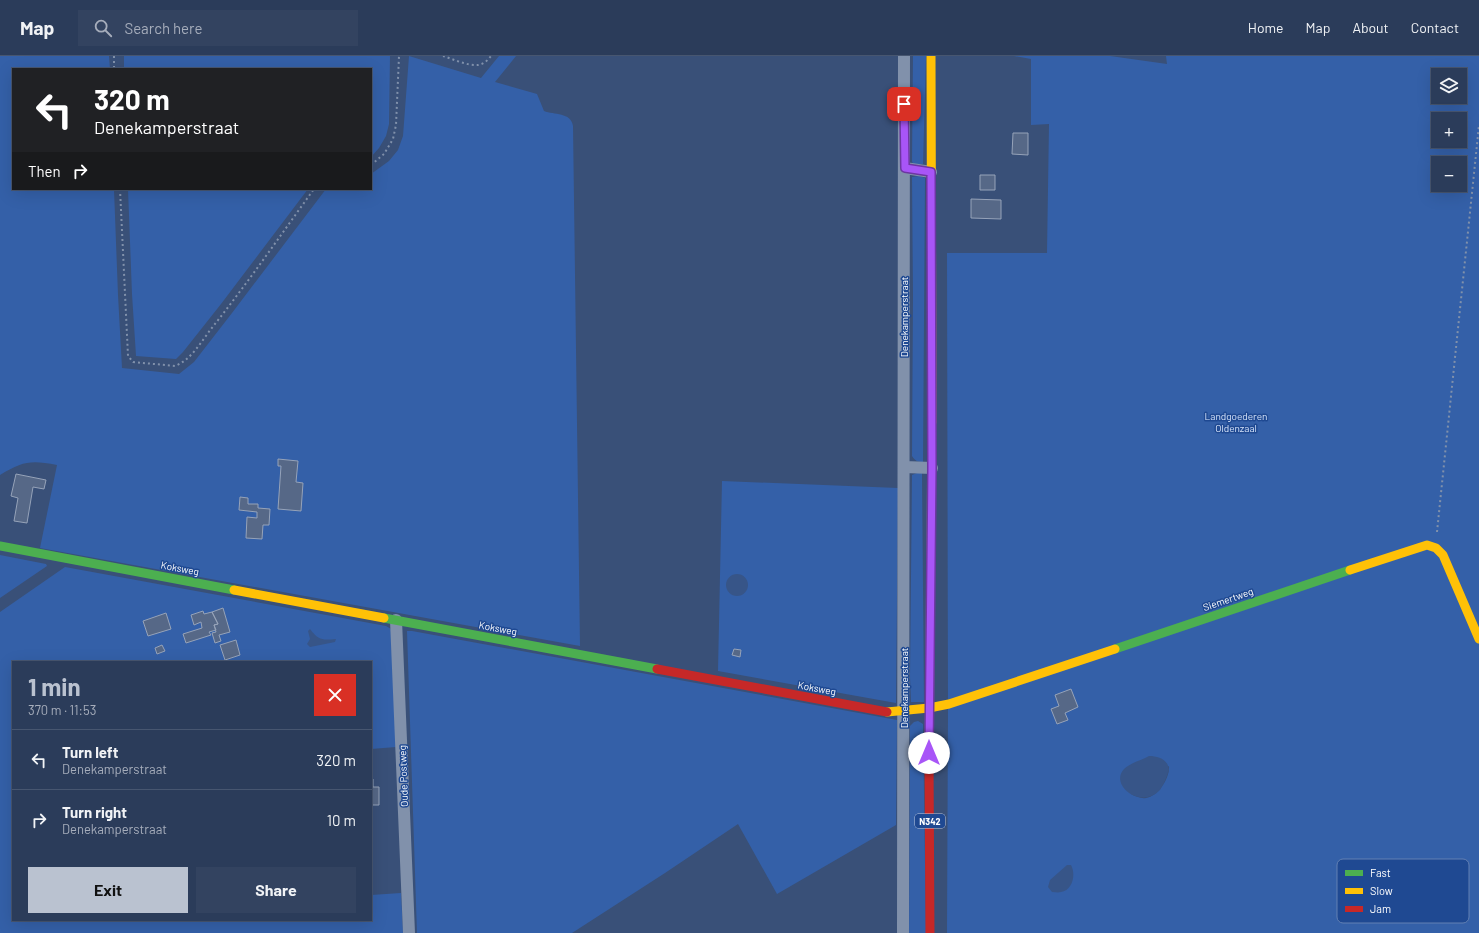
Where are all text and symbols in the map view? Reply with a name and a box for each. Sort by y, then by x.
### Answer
search box [78,10,358,46]
text: Map [20,16,54,39]
icon: search [92,17,114,39]
text: Search here [124,19,202,37]
text: Home [1248,19,1284,36]
text: Map [1306,19,1330,36]
text: About [1352,19,1389,36]
text: Contact [1411,19,1459,36]
map controls [1431,68,1467,192]
button: layers [1431,68,1467,104]
text: 320 m [94,82,170,116]
icon: left [28,84,80,136]
pin [887,87,921,121]
icon: arrive [893,93,915,115]
button: + [1431,112,1467,148]
text: Denekamperstraat [94,116,239,138]
button: − [1431,156,1467,192]
icon: right [69,160,91,182]
text: Then [28,162,61,180]
street label: Denekamperstraat [898,276,910,357]
park label: Landgoederen Oldenzaal [1205,410,1267,434]
street label: Koksweg [160,558,200,578]
street label: Siemertweg [1201,585,1255,613]
street label: Koksweg [478,618,518,638]
street label: Denekamperstraat [898,647,910,728]
text: 1 min [28,672,81,701]
button: close [314,674,356,716]
street label: Koksweg [797,678,837,698]
text: 370 m · 11:53 [28,702,96,718]
position arrow [908,732,950,774]
text: Turn left [62,743,118,761]
street label: Oude Postweg [396,745,410,807]
icon: left [28,749,50,771]
text: 320 m [316,751,356,769]
text: Denekamperstraat [62,761,167,777]
text: Turn right [62,803,127,821]
icon: right [28,809,50,831]
text: 10 m [327,811,356,829]
road number: N342 [915,814,945,828]
text: Denekamperstraat [62,821,167,837]
legend [1337,859,1469,923]
text: Fast [1370,866,1391,879]
button: Exit [28,867,188,913]
button: Share [196,867,356,913]
text: Slow [1370,884,1393,897]
text: Jam [1370,902,1391,915]

